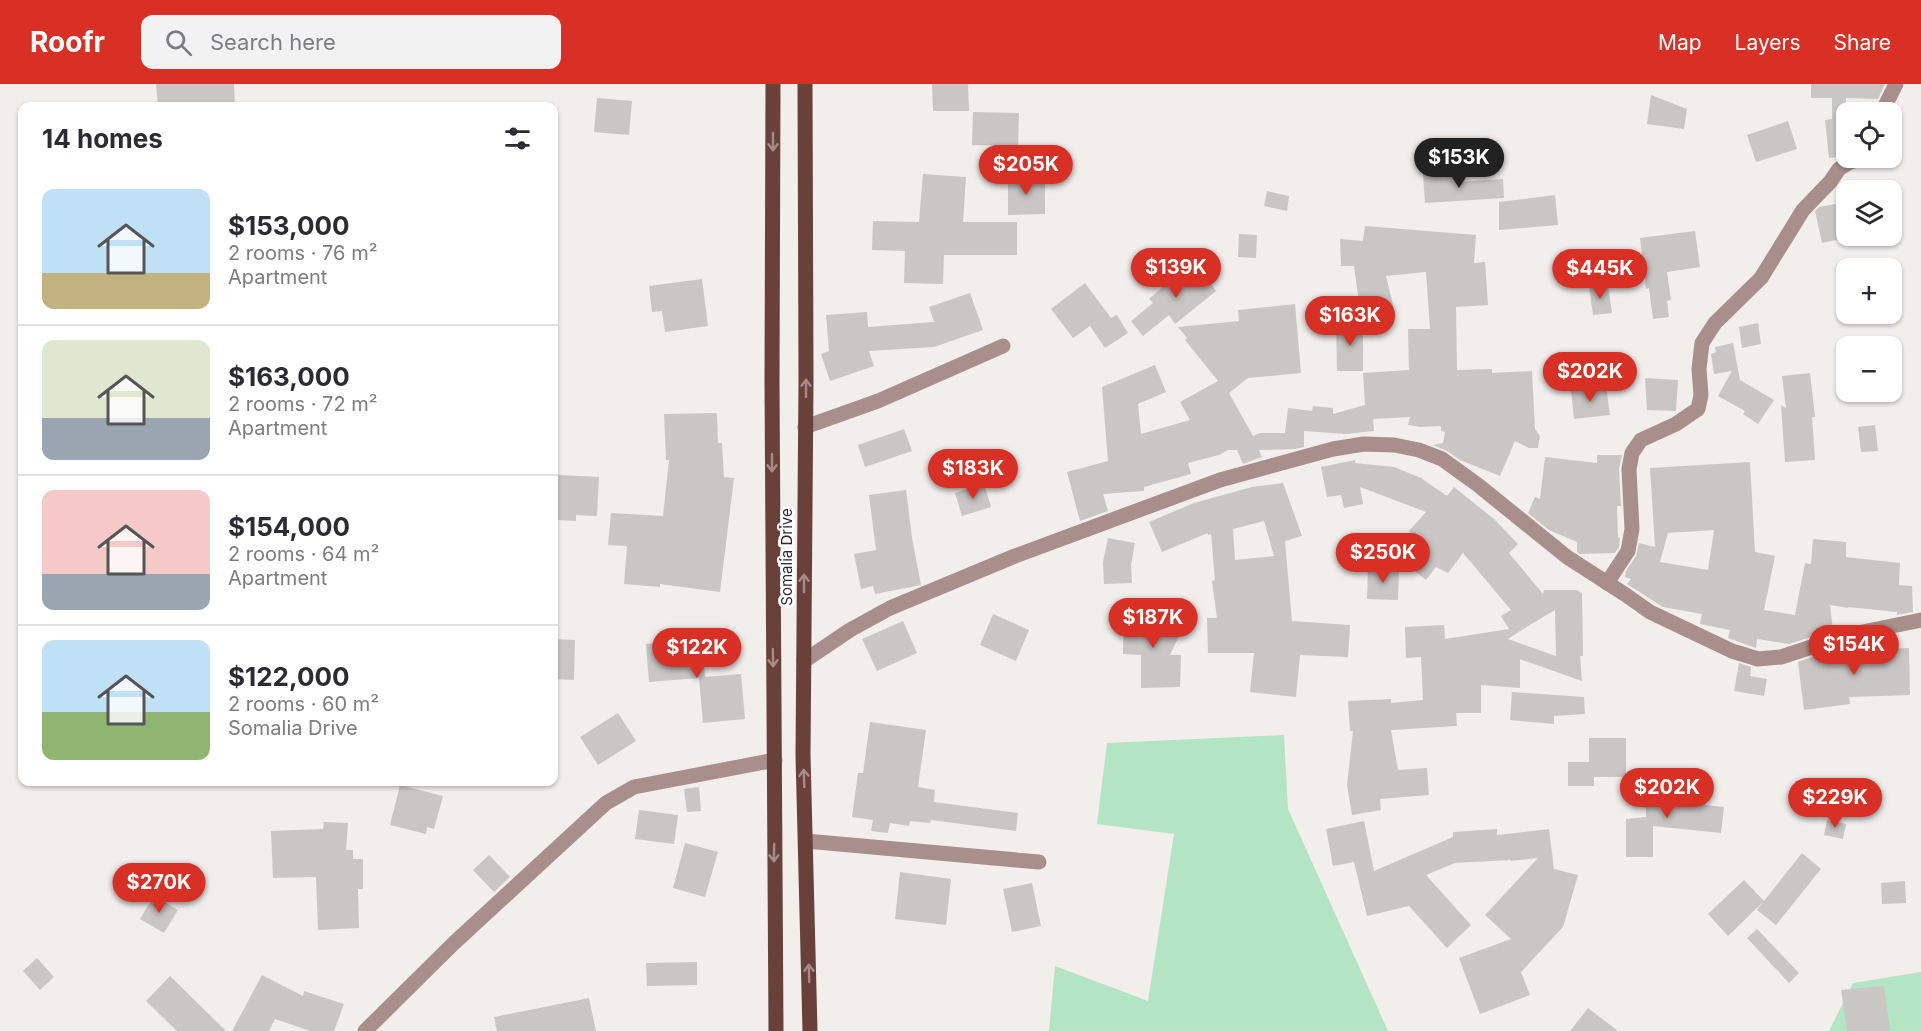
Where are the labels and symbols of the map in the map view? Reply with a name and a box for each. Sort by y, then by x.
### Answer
one-way arrow [767,132,779,152]
pin: $153K [1417,138,1501,189]
pin: $205K [984,145,1068,196]
pin: $139K [1134,248,1218,299]
pin: $445K [1558,249,1642,300]
pin: $163K [1308,296,1392,347]
pin: $202K [1548,352,1632,403]
one-way arrow [800,378,812,398]
pin: $183K [931,449,1015,500]
one-way arrow [766,453,778,473]
street label: Somalia Drive [777,508,796,606]
pin: $250K [1341,533,1425,584]
one-way arrow [798,573,810,593]
pin: $187K [1111,598,1195,649]
pin: $154K [1812,625,1896,676]
pin: $122K [655,628,739,679]
one-way arrow [767,648,779,668]
one-way arrow [798,768,810,788]
pin: $202K [1625,768,1709,819]
pin: $229K [1793,778,1877,829]
one-way arrow [768,843,780,863]
pin: $270K [117,863,201,914]
one-way arrow [803,963,815,983]

